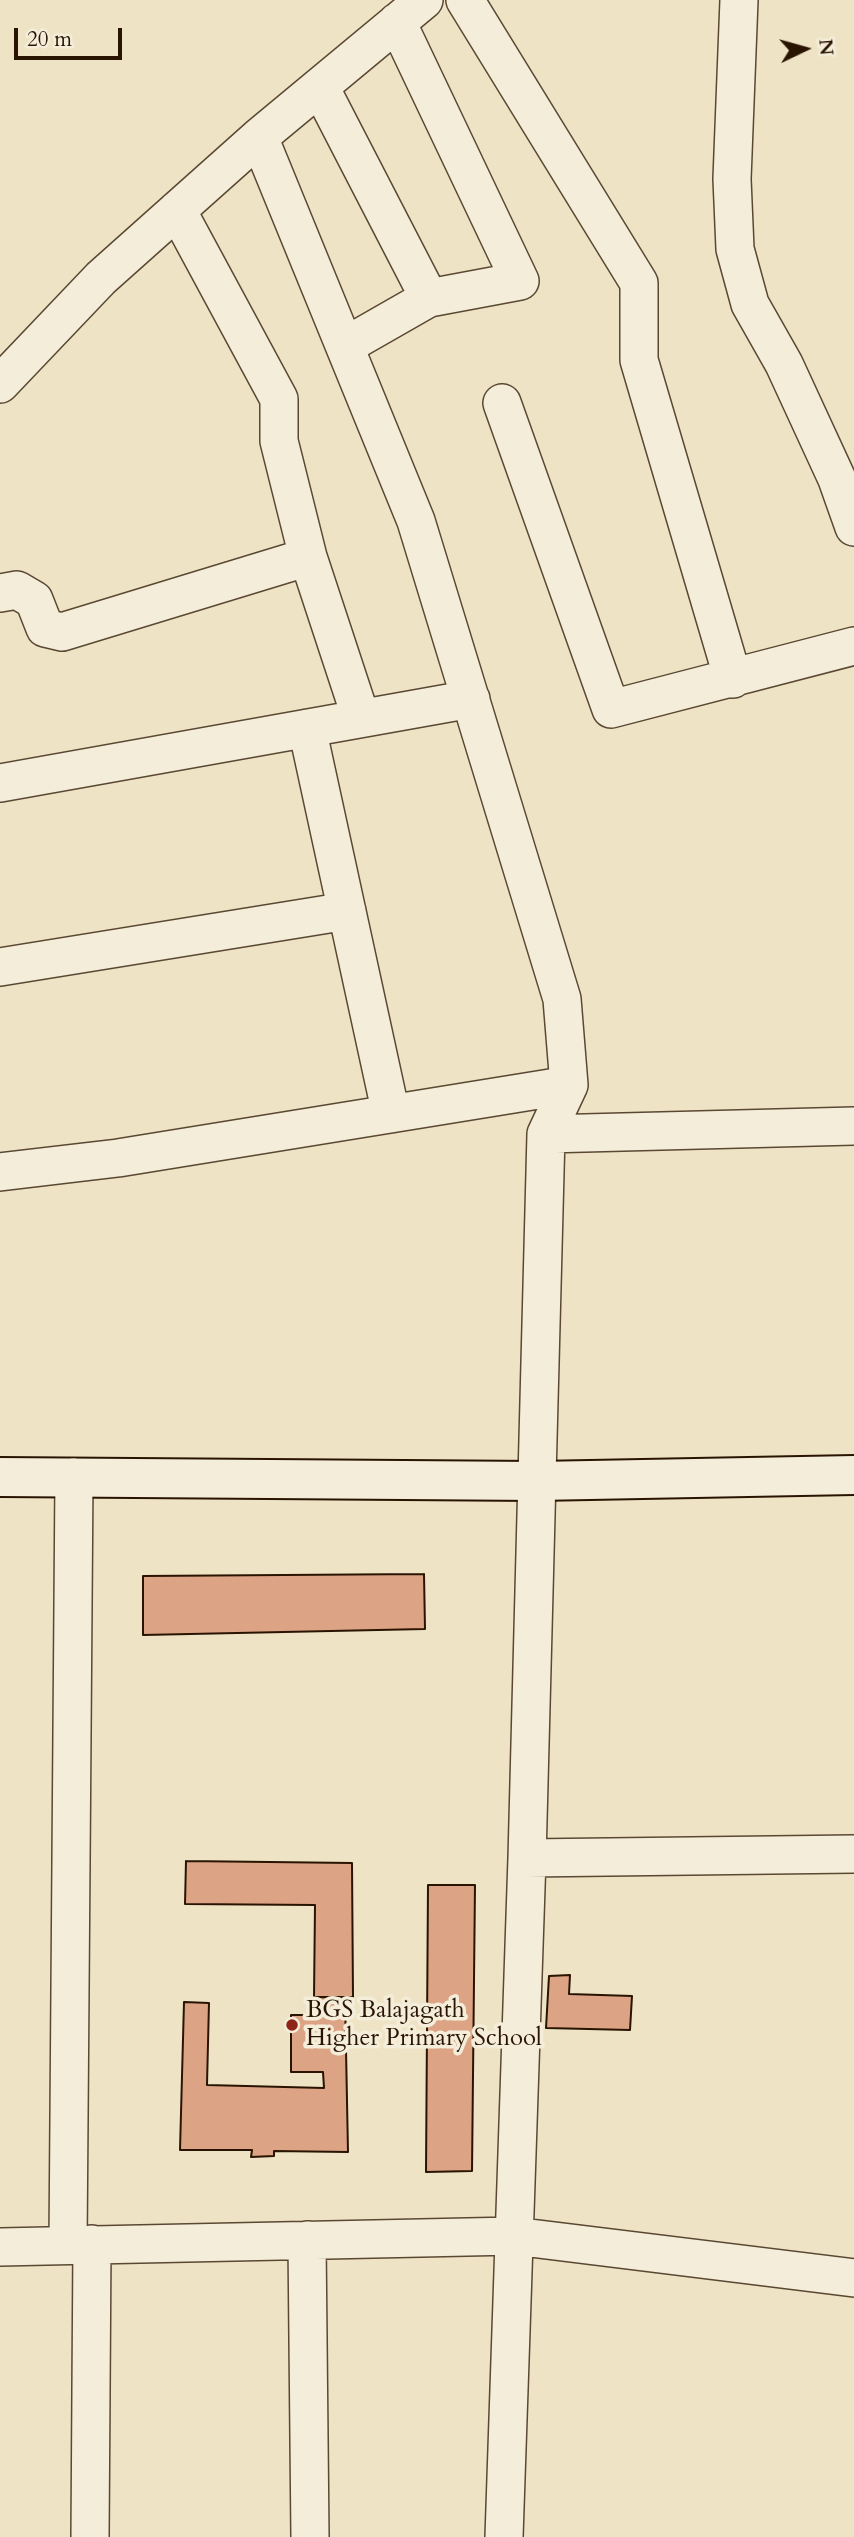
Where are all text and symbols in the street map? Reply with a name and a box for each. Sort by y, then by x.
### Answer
scale bar [18,14,126,58]
north arrow [770,14,840,84]
text: 20 m [27,25,72,54]
text: N [812,38,840,57]
place label: BGS Balajagath Higher Primary School [306,1997,542,2053]
marker: BGS Balajagath Higher Primary School [284,2017,300,2033]

